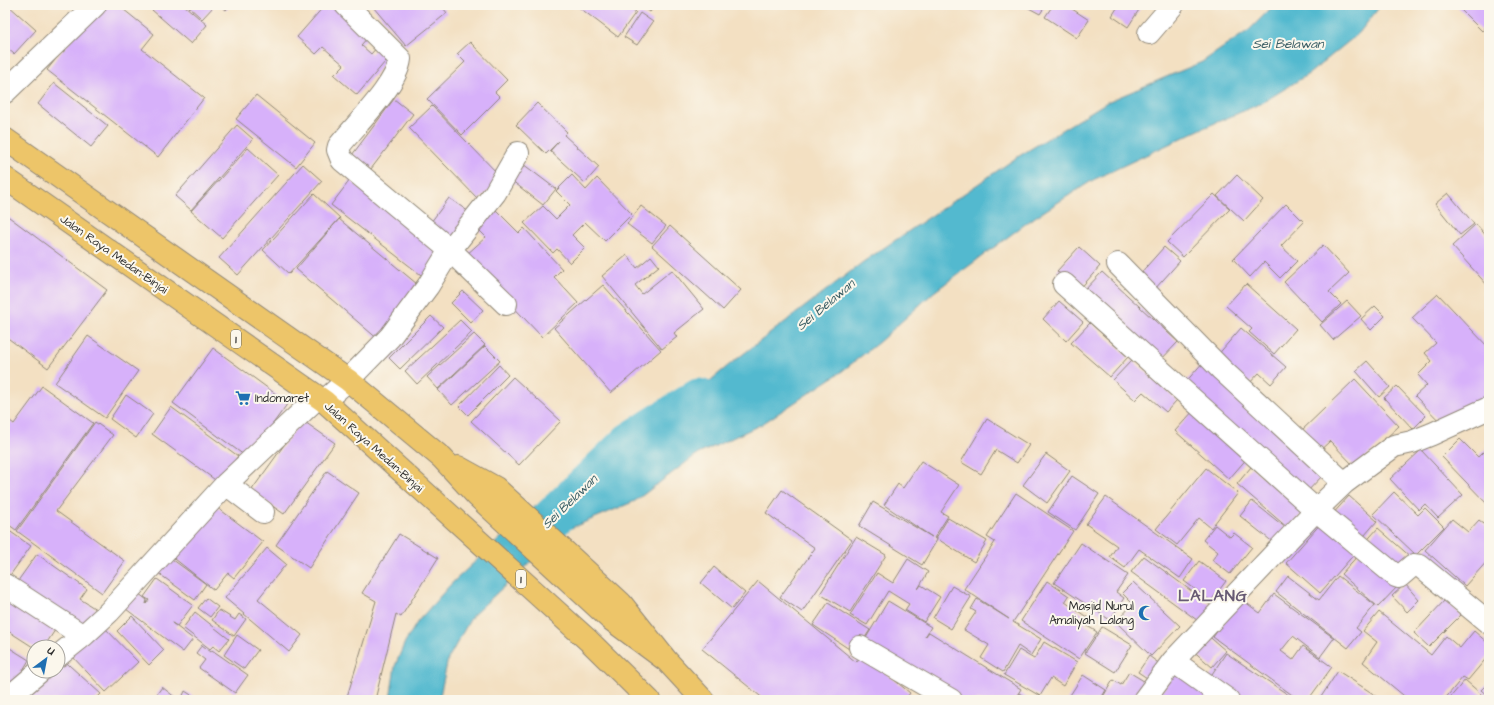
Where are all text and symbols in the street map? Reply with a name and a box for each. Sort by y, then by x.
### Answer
water label: Sei Belawan [1252,35,1325,53]
street label: Jalan Raya Medan-Binjai [56,211,171,299]
water label: Sei Belawan [793,274,860,335]
road number: 1 [231,330,241,348]
supermarket icon: Indomaret [234,389,252,407]
place label: Indomaret [255,390,309,407]
street label: Jalan Raya Medan-Binjai [320,398,427,497]
water label: Sei Belawan [538,470,603,533]
road number: 1 [516,570,526,588]
district label: LALANG [1178,585,1248,607]
place label: Masjid Nurul Amaliyah Lalang [1049,598,1134,630]
mosque icon: Masjid Nurul Amaliyah Lalang [1137,604,1155,622]
north arrow [26,639,66,679]
text: U [44,642,58,659]

